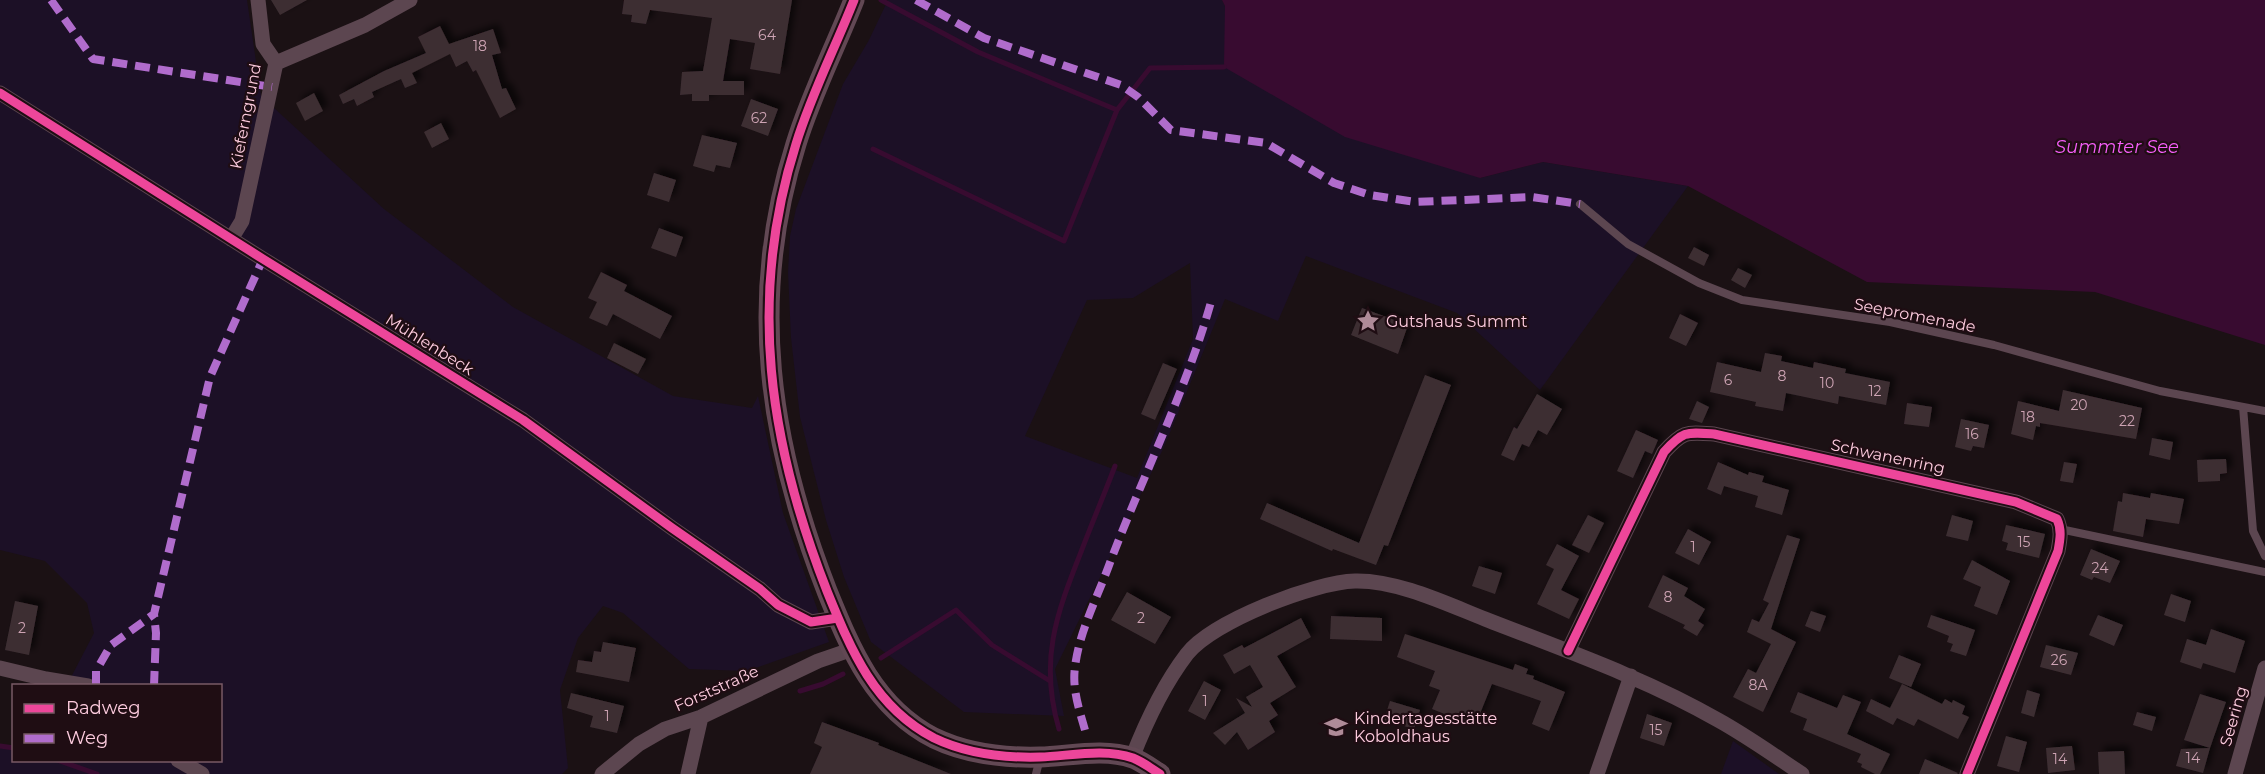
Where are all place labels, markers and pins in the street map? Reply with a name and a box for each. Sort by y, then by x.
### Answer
place icon: Gutshaus Summt [1355,308,1381,334]
place label: Gutshaus Summt [1386,312,1528,331]
place label: Kindertagesstätte Koboldhaus [1354,709,1497,746]
school or university icon: Kindertagesstätte Koboldhaus [1323,714,1349,740]

